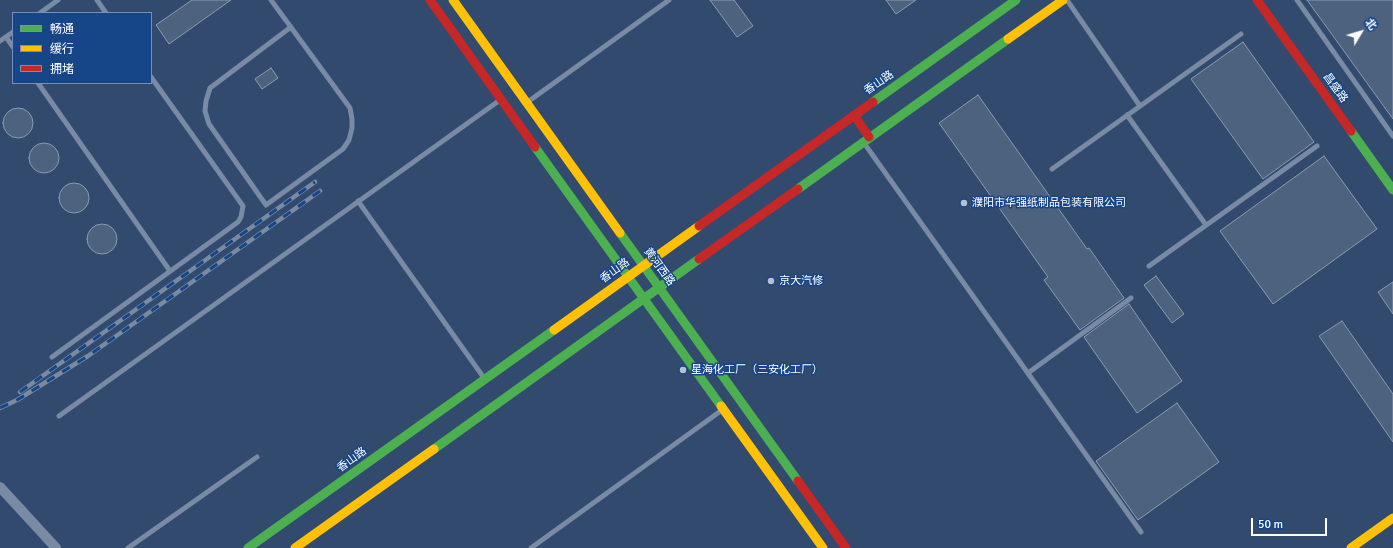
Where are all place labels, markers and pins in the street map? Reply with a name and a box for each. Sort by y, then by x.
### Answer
place label: 濮阳市华强纸制品包装有限公司 [972,196,1126,210]
marker: 濮阳市华强纸制品包装有限公司 [959,198,969,208]
place label: 京大汽修 [779,274,823,288]
marker: 京大汽修 [766,276,776,286]
place label: 星海化工厂（三安化工厂） [691,363,823,377]
marker: 星海化工厂（三安化工厂） [678,365,688,375]

